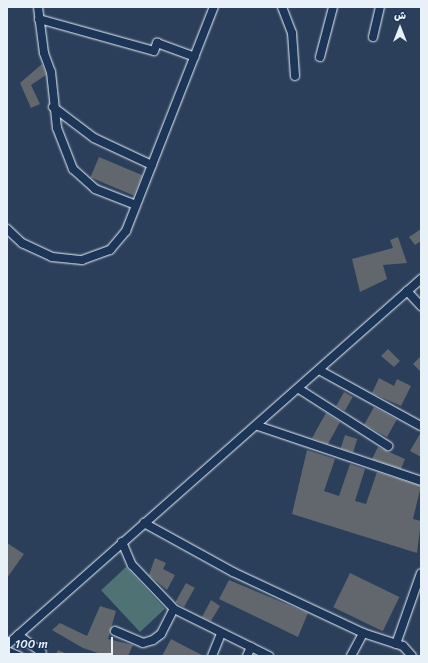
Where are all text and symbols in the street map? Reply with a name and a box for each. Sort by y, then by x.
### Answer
text: ش [394,6,406,25]
north arrow [380,8,420,48]
scale bar [10,629,115,655]
text: 100 m [15,633,48,655]

